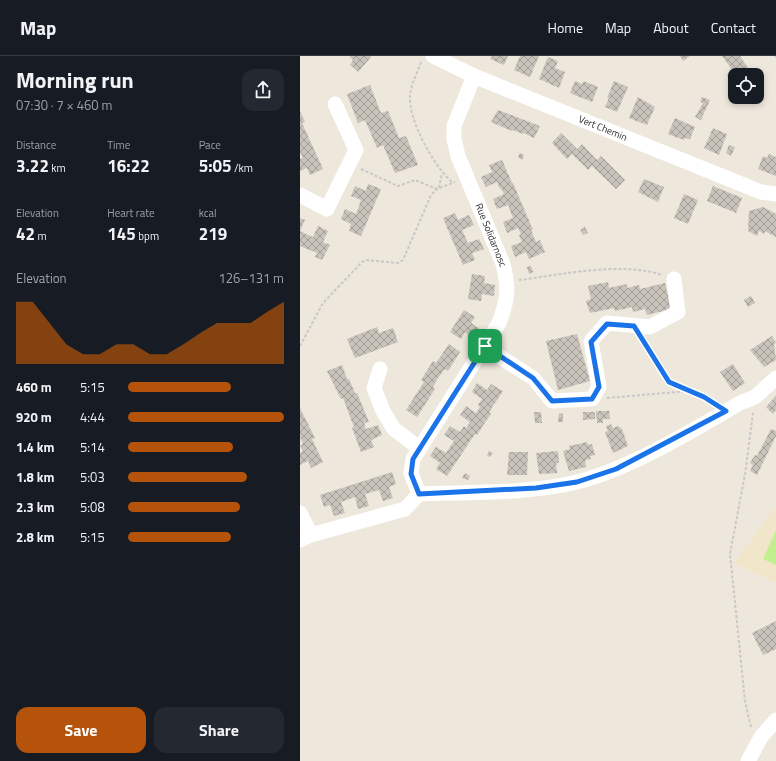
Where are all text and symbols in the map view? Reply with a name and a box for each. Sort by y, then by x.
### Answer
text: Map [20,13,56,42]
text: Home [548,17,583,38]
text: Map [605,17,631,38]
text: About [653,17,689,38]
text: Contact [711,17,756,38]
text: Morning run [16,63,134,97]
map controls [728,68,764,104]
button: locate [728,68,764,104]
button: share [242,69,284,111]
text: 07:30 · 7 × 460 m [16,95,112,115]
street label: Vert Chemin [576,111,630,145]
text: Distance [16,137,56,153]
text: Time [107,137,130,153]
text: Pace [199,137,221,153]
text: 3.22 [16,153,49,179]
text: 16:22 [107,153,150,179]
text: 5:05 [199,153,232,179]
text: km [49,160,66,176]
text: /km [232,160,253,176]
street label: Rue Solidarnosc [471,201,511,269]
text: Elevation [16,205,59,221]
text: Heart rate [107,205,155,221]
text: kcal [199,205,217,221]
text: 42 [16,221,35,247]
text: 145 [107,221,136,247]
text: 219 [199,221,227,247]
text: m [35,228,47,244]
text: bpm [136,228,159,244]
text: Elevation [16,268,67,288]
text: 126–131 m [218,268,284,288]
pin [468,329,502,363]
icon: arrive [474,335,496,357]
text: 460 m [16,377,52,397]
text: 5:15 [80,377,105,397]
text: 920 m [16,407,52,427]
text: 4:44 [80,407,105,427]
text: 1.4 km [16,437,54,457]
text: 5:14 [80,437,105,457]
text: 1.8 km [16,467,54,487]
text: 5:03 [80,467,105,487]
text: 2.3 km [16,497,54,517]
text: 5:08 [80,497,105,517]
text: 2.8 km [16,527,54,547]
text: 5:15 [80,527,105,547]
button: Save [16,707,146,753]
button: Share [154,707,284,753]

